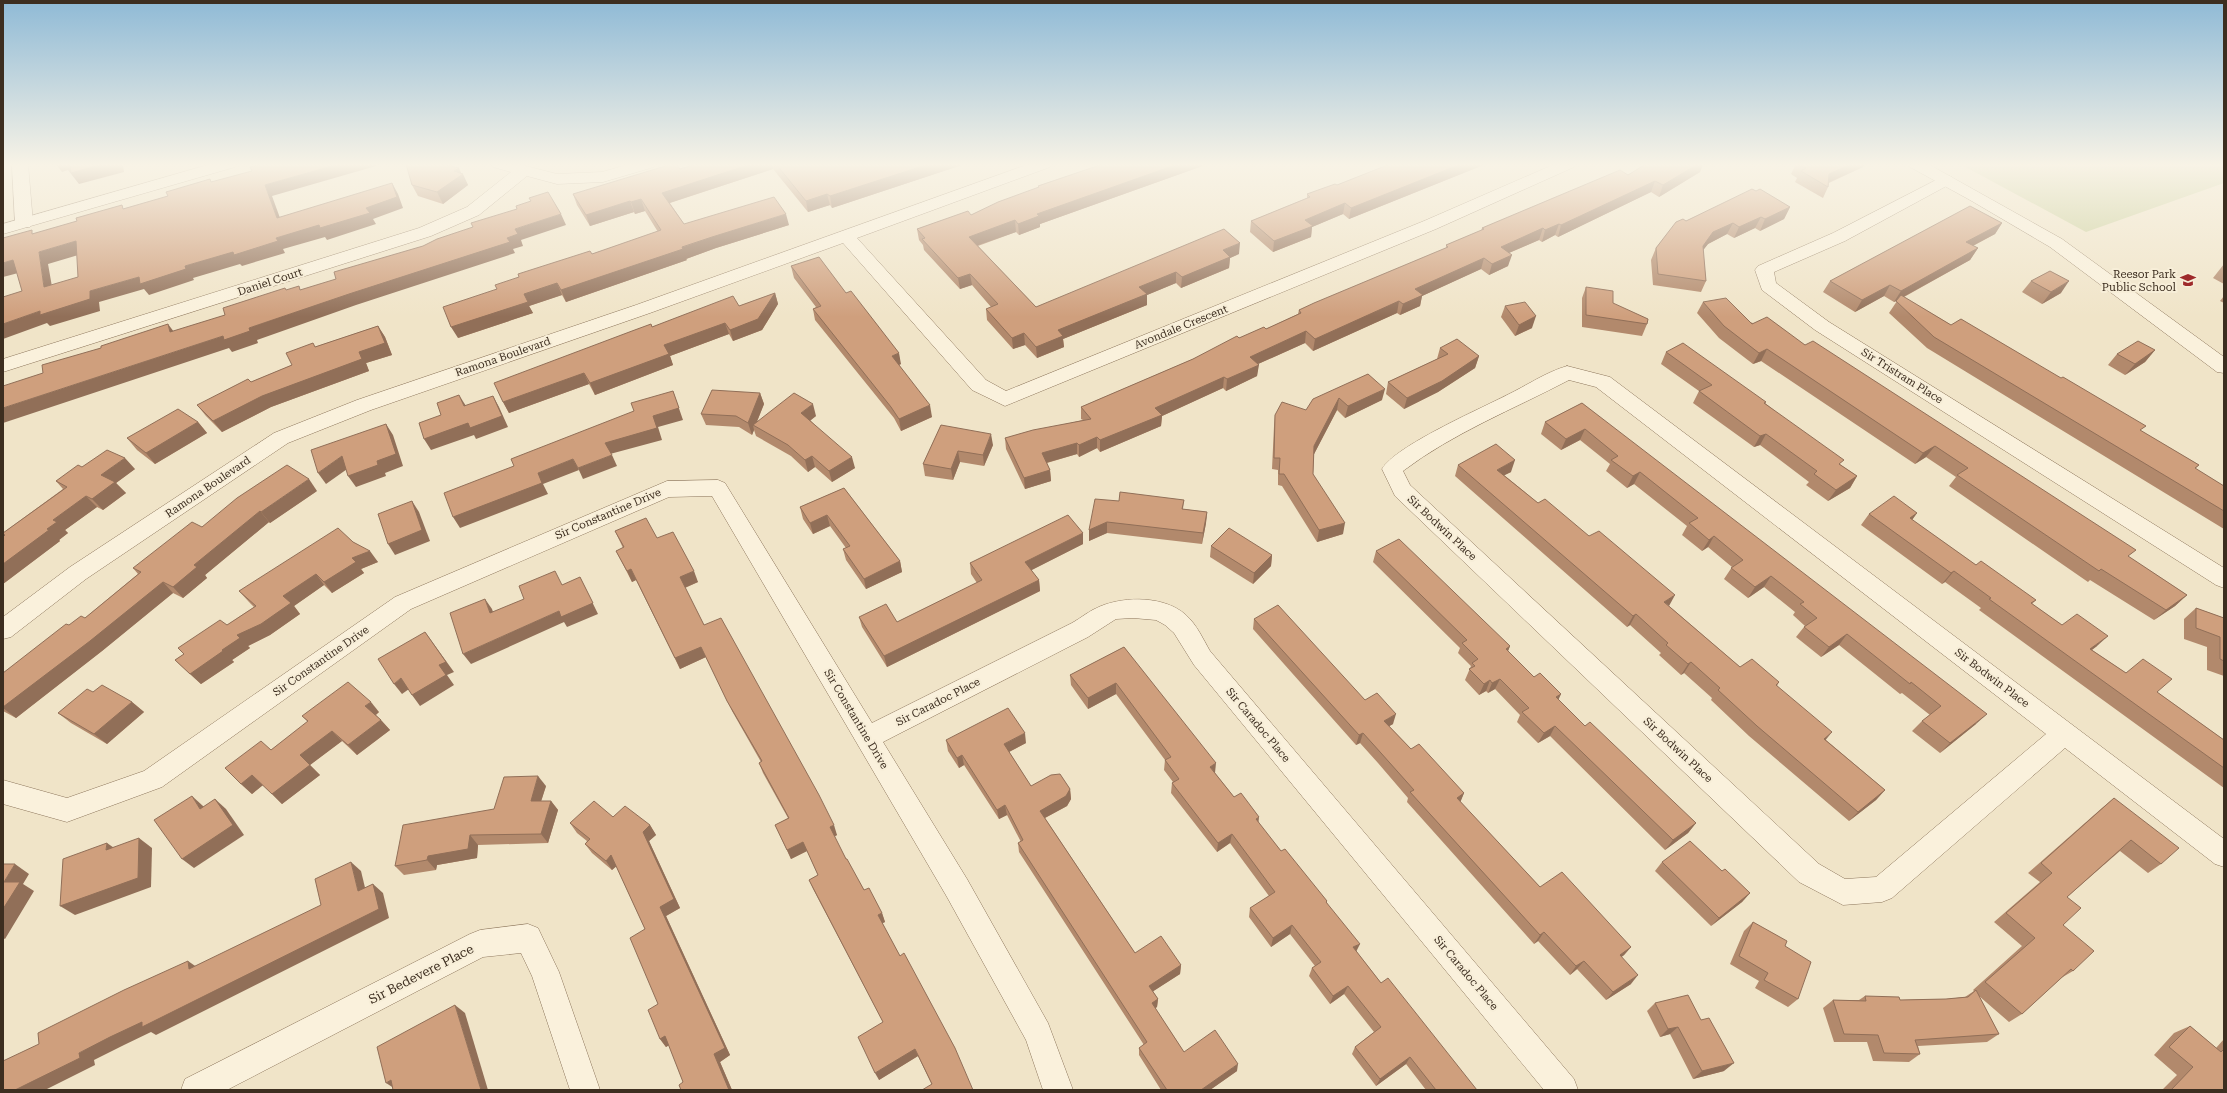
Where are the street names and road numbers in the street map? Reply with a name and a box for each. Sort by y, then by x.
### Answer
street label: Daniel Court [236,265,304,299]
street label: Avondale Crescent [1132,302,1230,352]
street label: Ramona Boulevard [454,335,552,379]
street label: Sir Tristram Place [1859,346,1945,406]
street label: Ramona Boulevard [163,454,253,520]
street label: Sir Constantine Drive [553,486,663,542]
street label: Sir Bodwin Place [1405,493,1479,563]
street label: Sir Constantine Drive [271,623,371,699]
street label: Sir Bodwin Place [1952,646,2032,710]
street label: Sir Constantine Drive [821,667,891,771]
street label: Sir Caradoc Place [894,675,982,729]
street label: Sir Caradoc Place [1223,685,1293,765]
street label: Sir Bodwin Place [1641,715,1715,785]
street label: Sir Caradoc Place [1431,933,1501,1013]
street label: Sir Bedevere Place [366,941,476,1007]

